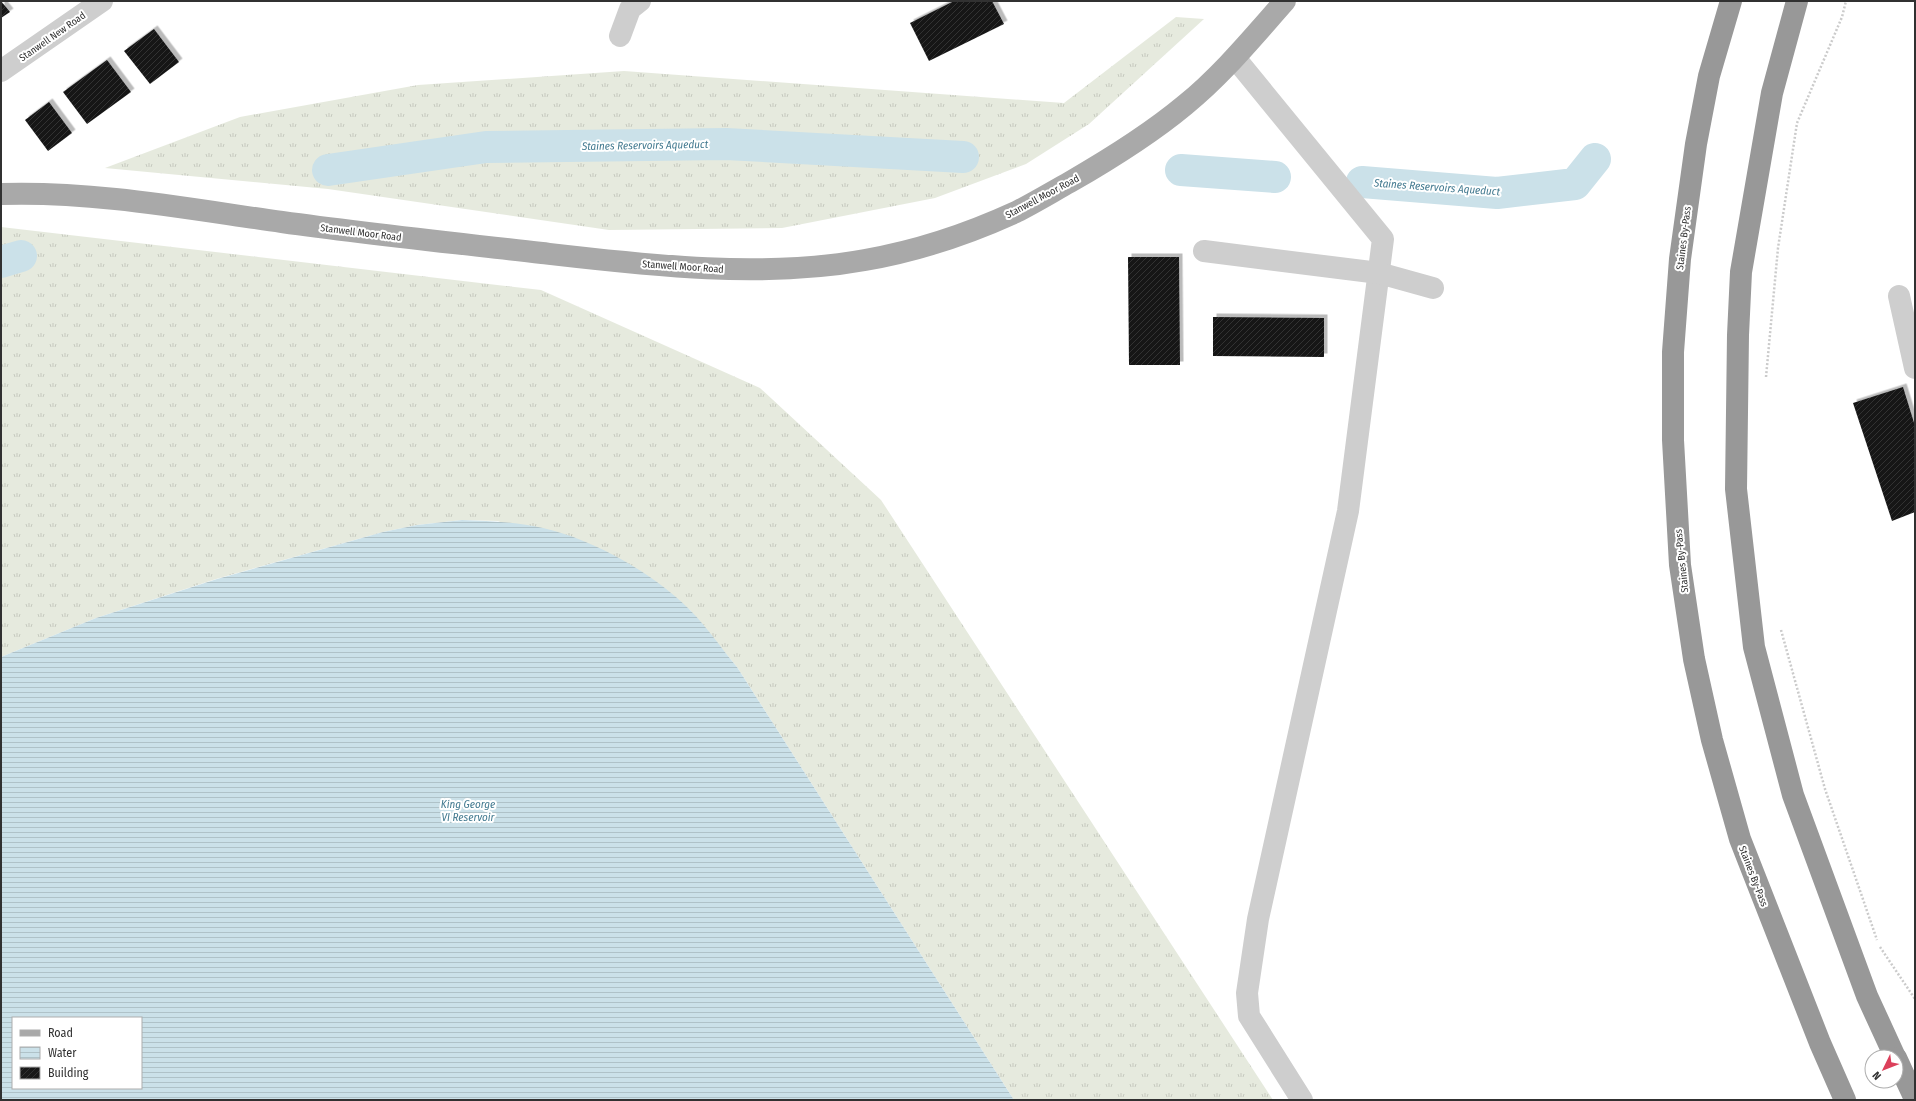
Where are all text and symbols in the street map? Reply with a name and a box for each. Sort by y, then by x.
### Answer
street label: Stanwell New Road [17,10,88,64]
water label: Staines Reservoirs Aqueduct [581,138,709,153]
street label: Stanwell Moor Road [1004,172,1081,221]
water label: Staines Reservoirs Aqueduct [1372,177,1501,198]
street label: Staines By-Pass [1674,206,1694,271]
street label: Stanwell Moor Road [320,222,402,244]
street label: Stanwell Moor Road [642,258,724,276]
street label: Staines By-Pass [1673,528,1691,593]
water label: King George VI Reservoir [441,798,496,824]
street label: Staines By-Pass [1736,844,1770,908]
legend [12,1017,142,1089]
text: Road [48,1026,73,1040]
text: Water [48,1046,77,1060]
north arrow [1864,1049,1904,1089]
text: Building [48,1066,89,1080]
text: N [1870,1069,1884,1082]

